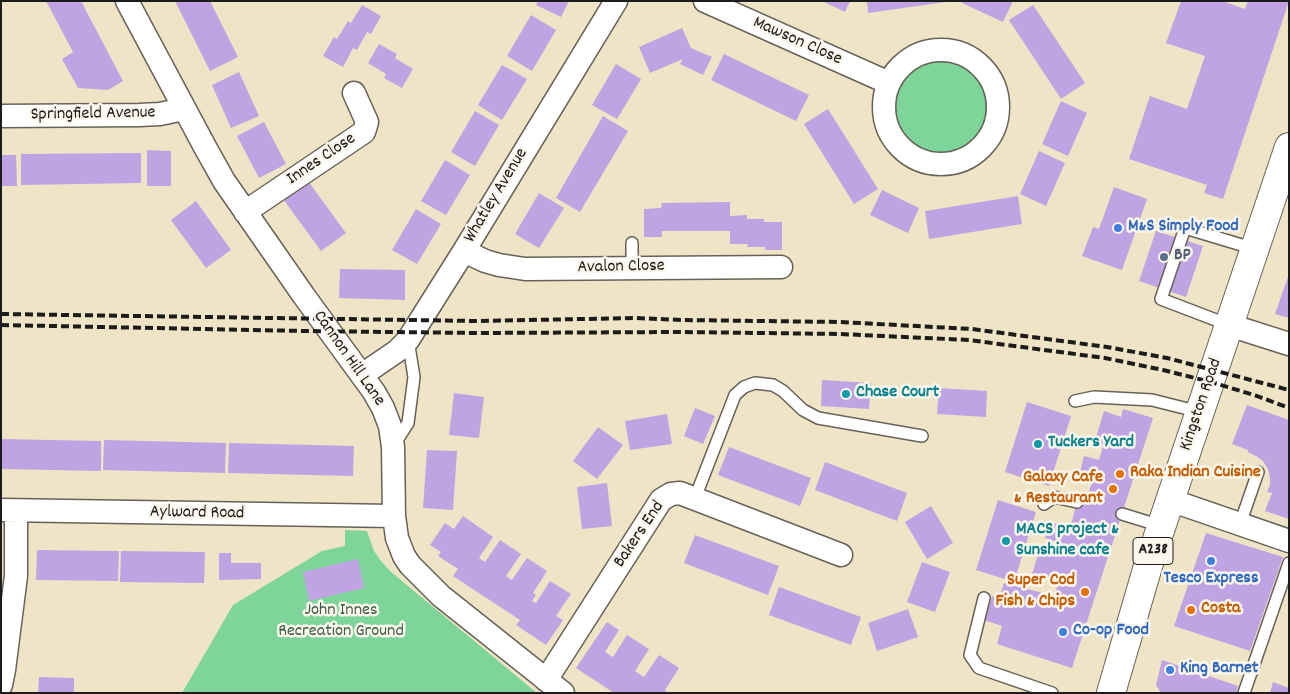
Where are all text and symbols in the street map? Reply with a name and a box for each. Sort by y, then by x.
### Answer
street label: Mawson Close [749,13,845,71]
street label: Springfield Avenue [30,103,156,127]
street label: Innes Close [283,129,361,191]
street label: Whatley Avenue [460,145,534,247]
place label: M&S Simply Food [1128,217,1239,239]
marker: M&S Simply Food [1112,222,1124,234]
place label: BP [1174,246,1191,268]
marker: BP [1158,251,1170,263]
street label: Avalon Close [577,256,665,280]
street label: Cannon Hill Lane [307,307,389,411]
street label: Kingston Road [1176,356,1228,454]
place label: Chase Court [856,383,939,405]
marker: Chase Court [840,388,852,400]
place label: Tuckers Yard [1048,433,1134,455]
marker: Tuckers Yard [1032,438,1044,450]
place label: Raka Indian Cuisine [1130,463,1261,485]
place label: Galaxy Cafe & Restaurant [1014,468,1103,510]
marker: Raka Indian Cuisine [1114,468,1126,480]
marker: Galaxy Cafe & Restaurant [1107,483,1119,495]
street label: Bakers End [610,498,670,572]
street label: Aylward Road [150,502,244,526]
place label: MACS project & Sunshine cafe [1016,520,1119,562]
marker: MACS project & Sunshine cafe [1000,535,1012,547]
road number: A238 [1133,538,1173,564]
marker: Tesco Express [1205,555,1217,567]
place label: Tesco Express [1164,569,1258,591]
place label: Super Cod Fish & Chips [995,571,1075,614]
marker: Super Cod Fish & Chips [1079,586,1091,598]
place label: Costa [1201,599,1241,621]
park label: John Innes Recreation Ground [278,601,404,644]
marker: Costa [1185,604,1197,616]
place label: Co-op Food [1073,621,1149,643]
marker: Co-op Food [1057,626,1069,638]
place label: King Barnet [1180,659,1258,681]
marker: King Barnet [1164,664,1176,676]

